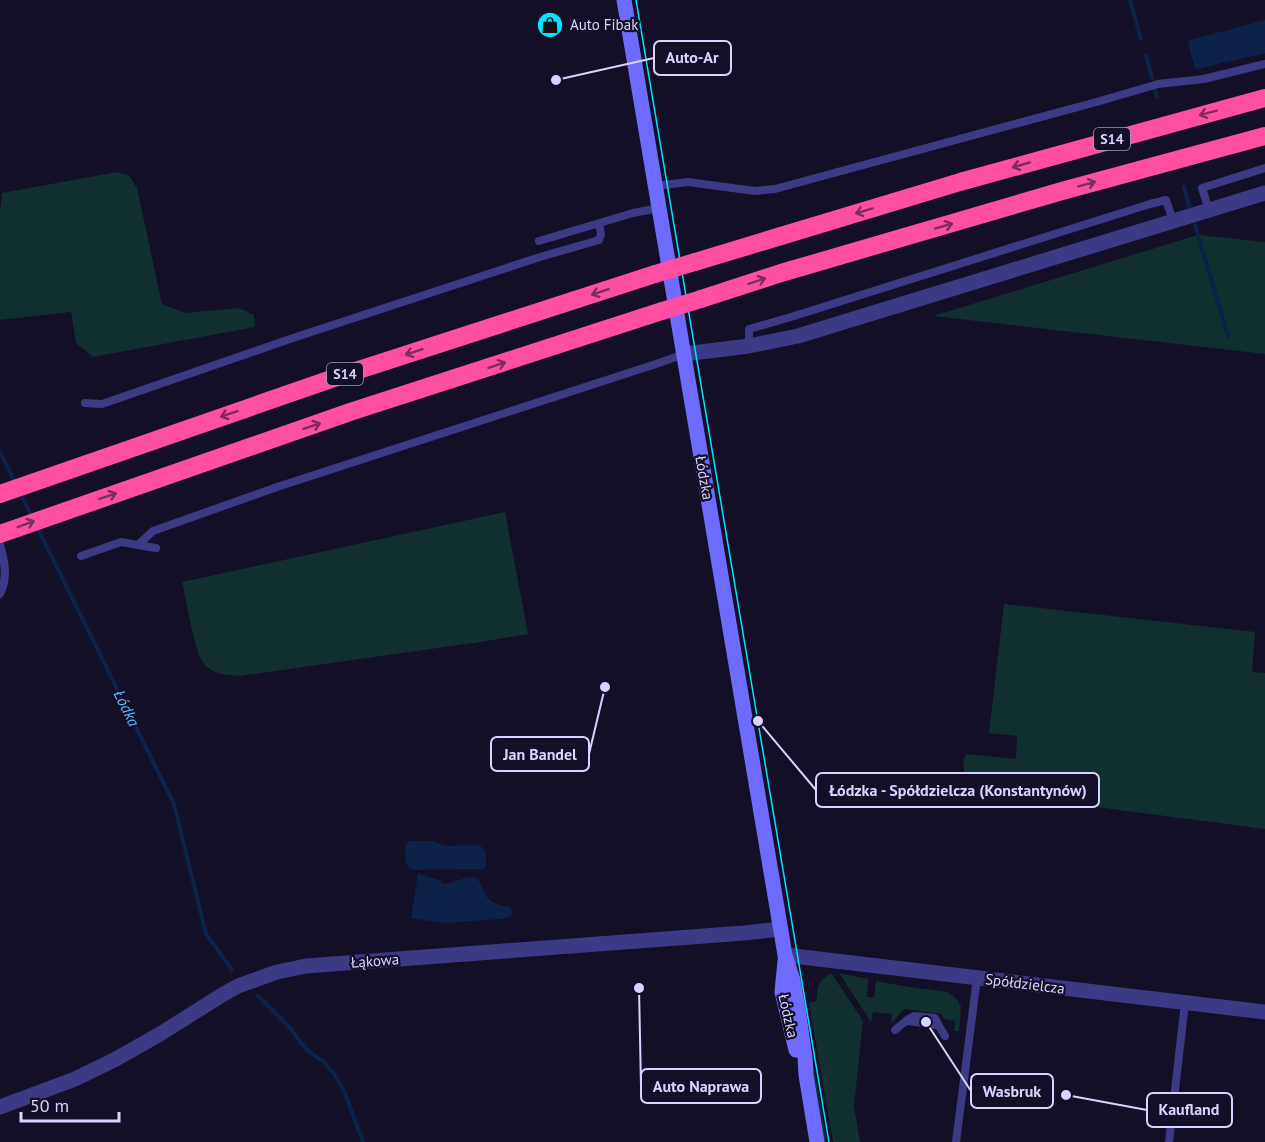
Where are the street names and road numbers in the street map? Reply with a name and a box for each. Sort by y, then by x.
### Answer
road number: S14 [1094,128,1130,150]
road number: S14 [327,363,363,385]
street label: Łódzka [691,454,718,501]
street label: Łąkowa [350,949,400,972]
street label: Spółdzielcza [984,969,1066,998]
street label: Łódzka [774,992,803,1040]

